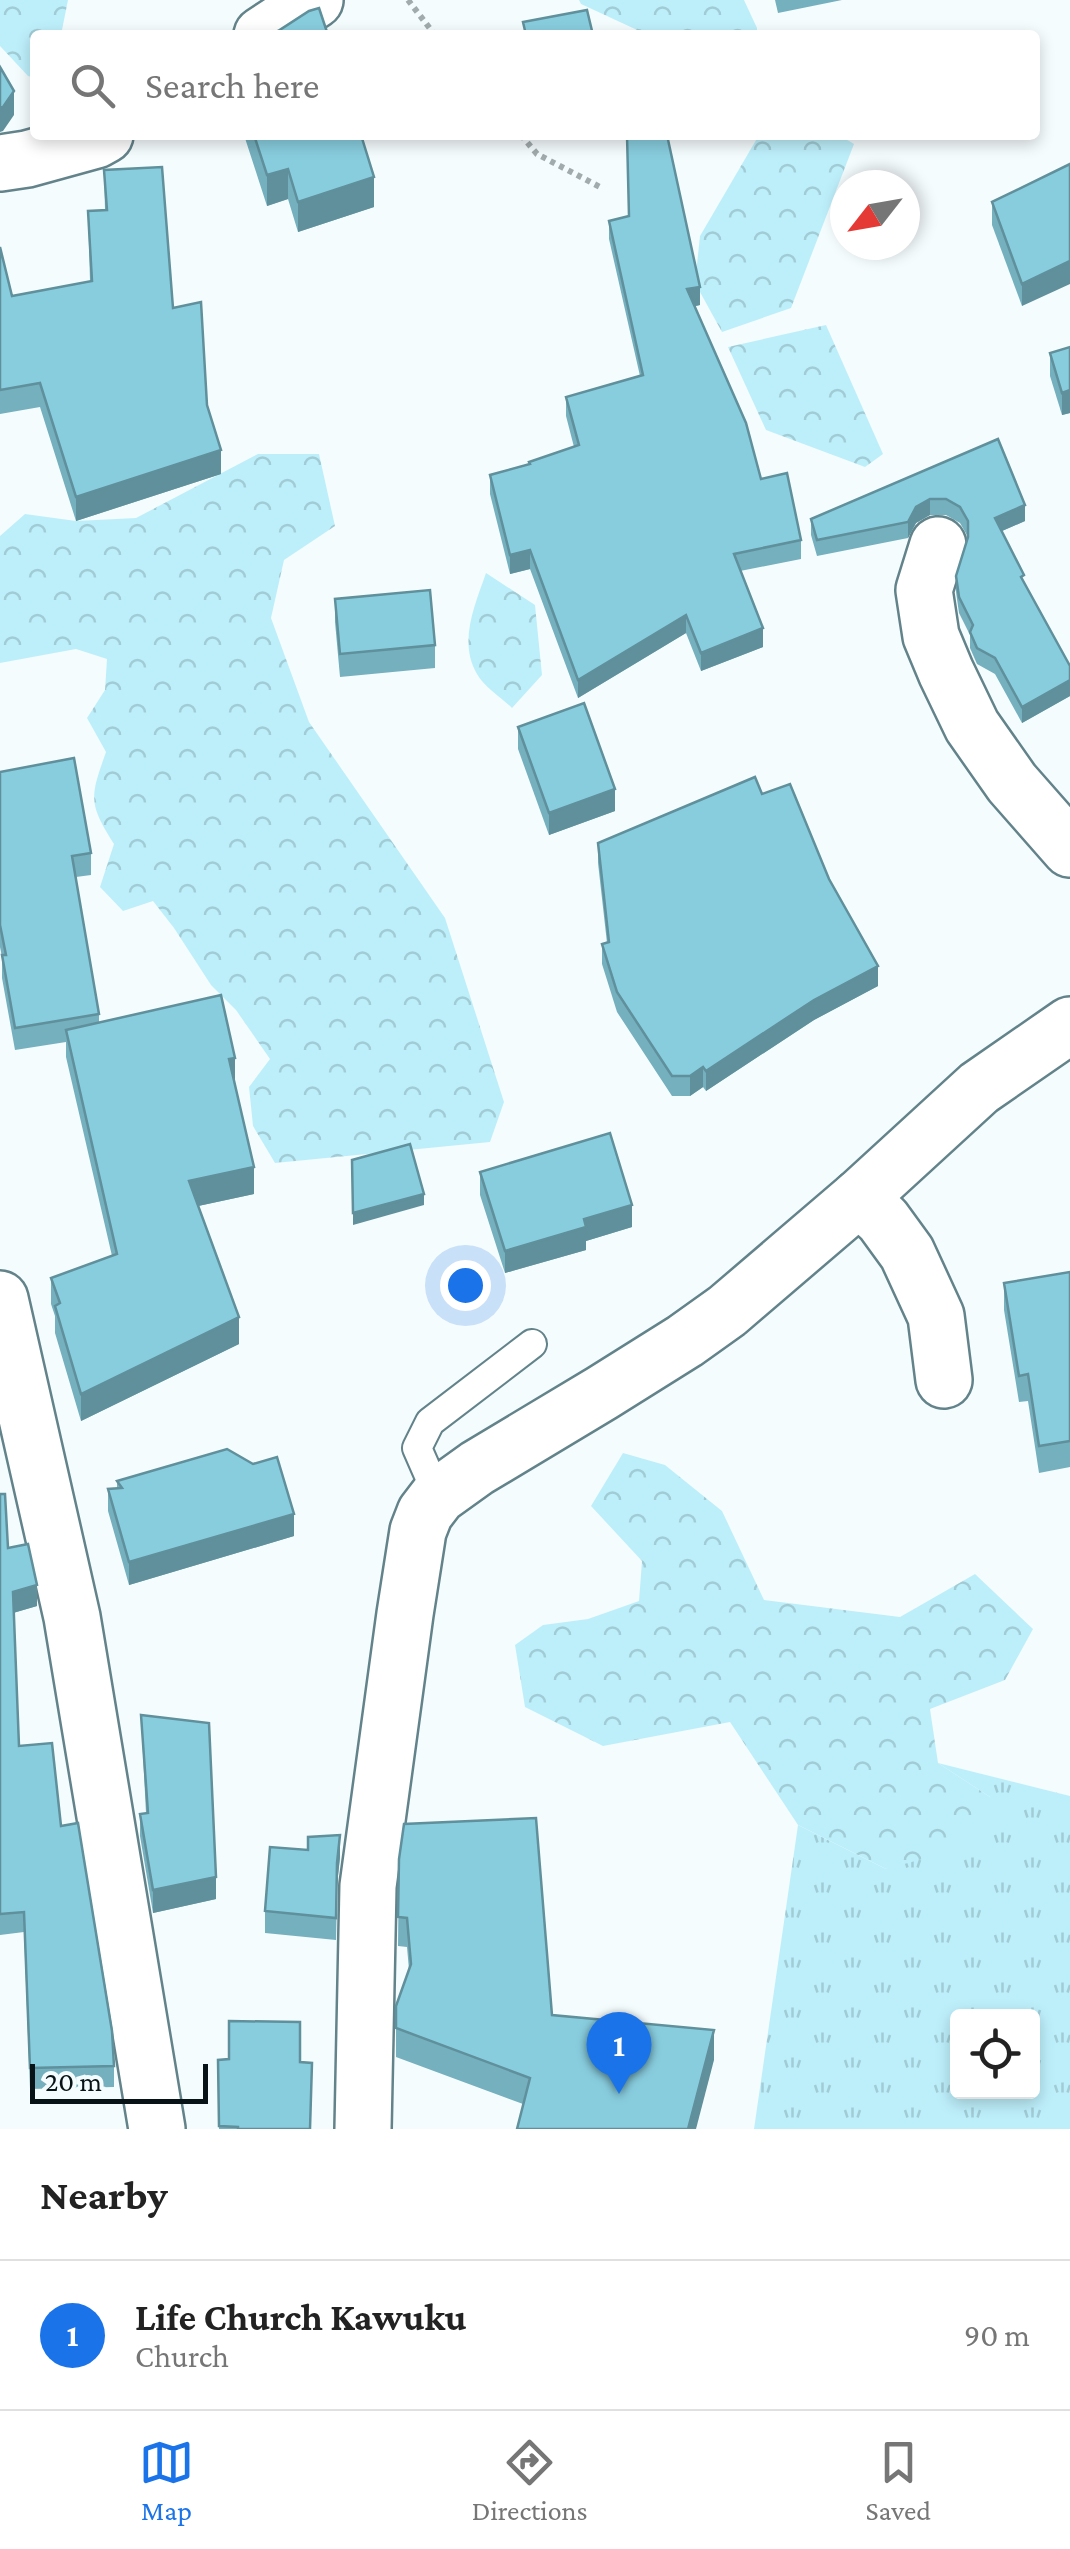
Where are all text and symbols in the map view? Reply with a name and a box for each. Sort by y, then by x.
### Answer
search box [30,30,1040,140]
icon: search [65,58,120,113]
text: Search here [145,64,319,106]
north arrow [830,170,920,260]
your location [440,1260,491,1311]
map controls [950,2009,1040,2099]
button: locate [950,2009,1040,2099]
pin: 1 [586,2012,652,2094]
scale bar [30,2059,208,2104]
text: 20 m [45,2066,102,2097]
text: Nearby [40,2171,168,2218]
text: Life Church Kawuku [135,2296,466,2338]
text: 1 [67,2317,78,2353]
text: 90 m [964,2317,1030,2353]
text: Church [135,2338,229,2374]
tab: Map [139,2435,194,2526]
tab: Directions [472,2435,588,2526]
tab: Saved [865,2435,931,2526]

